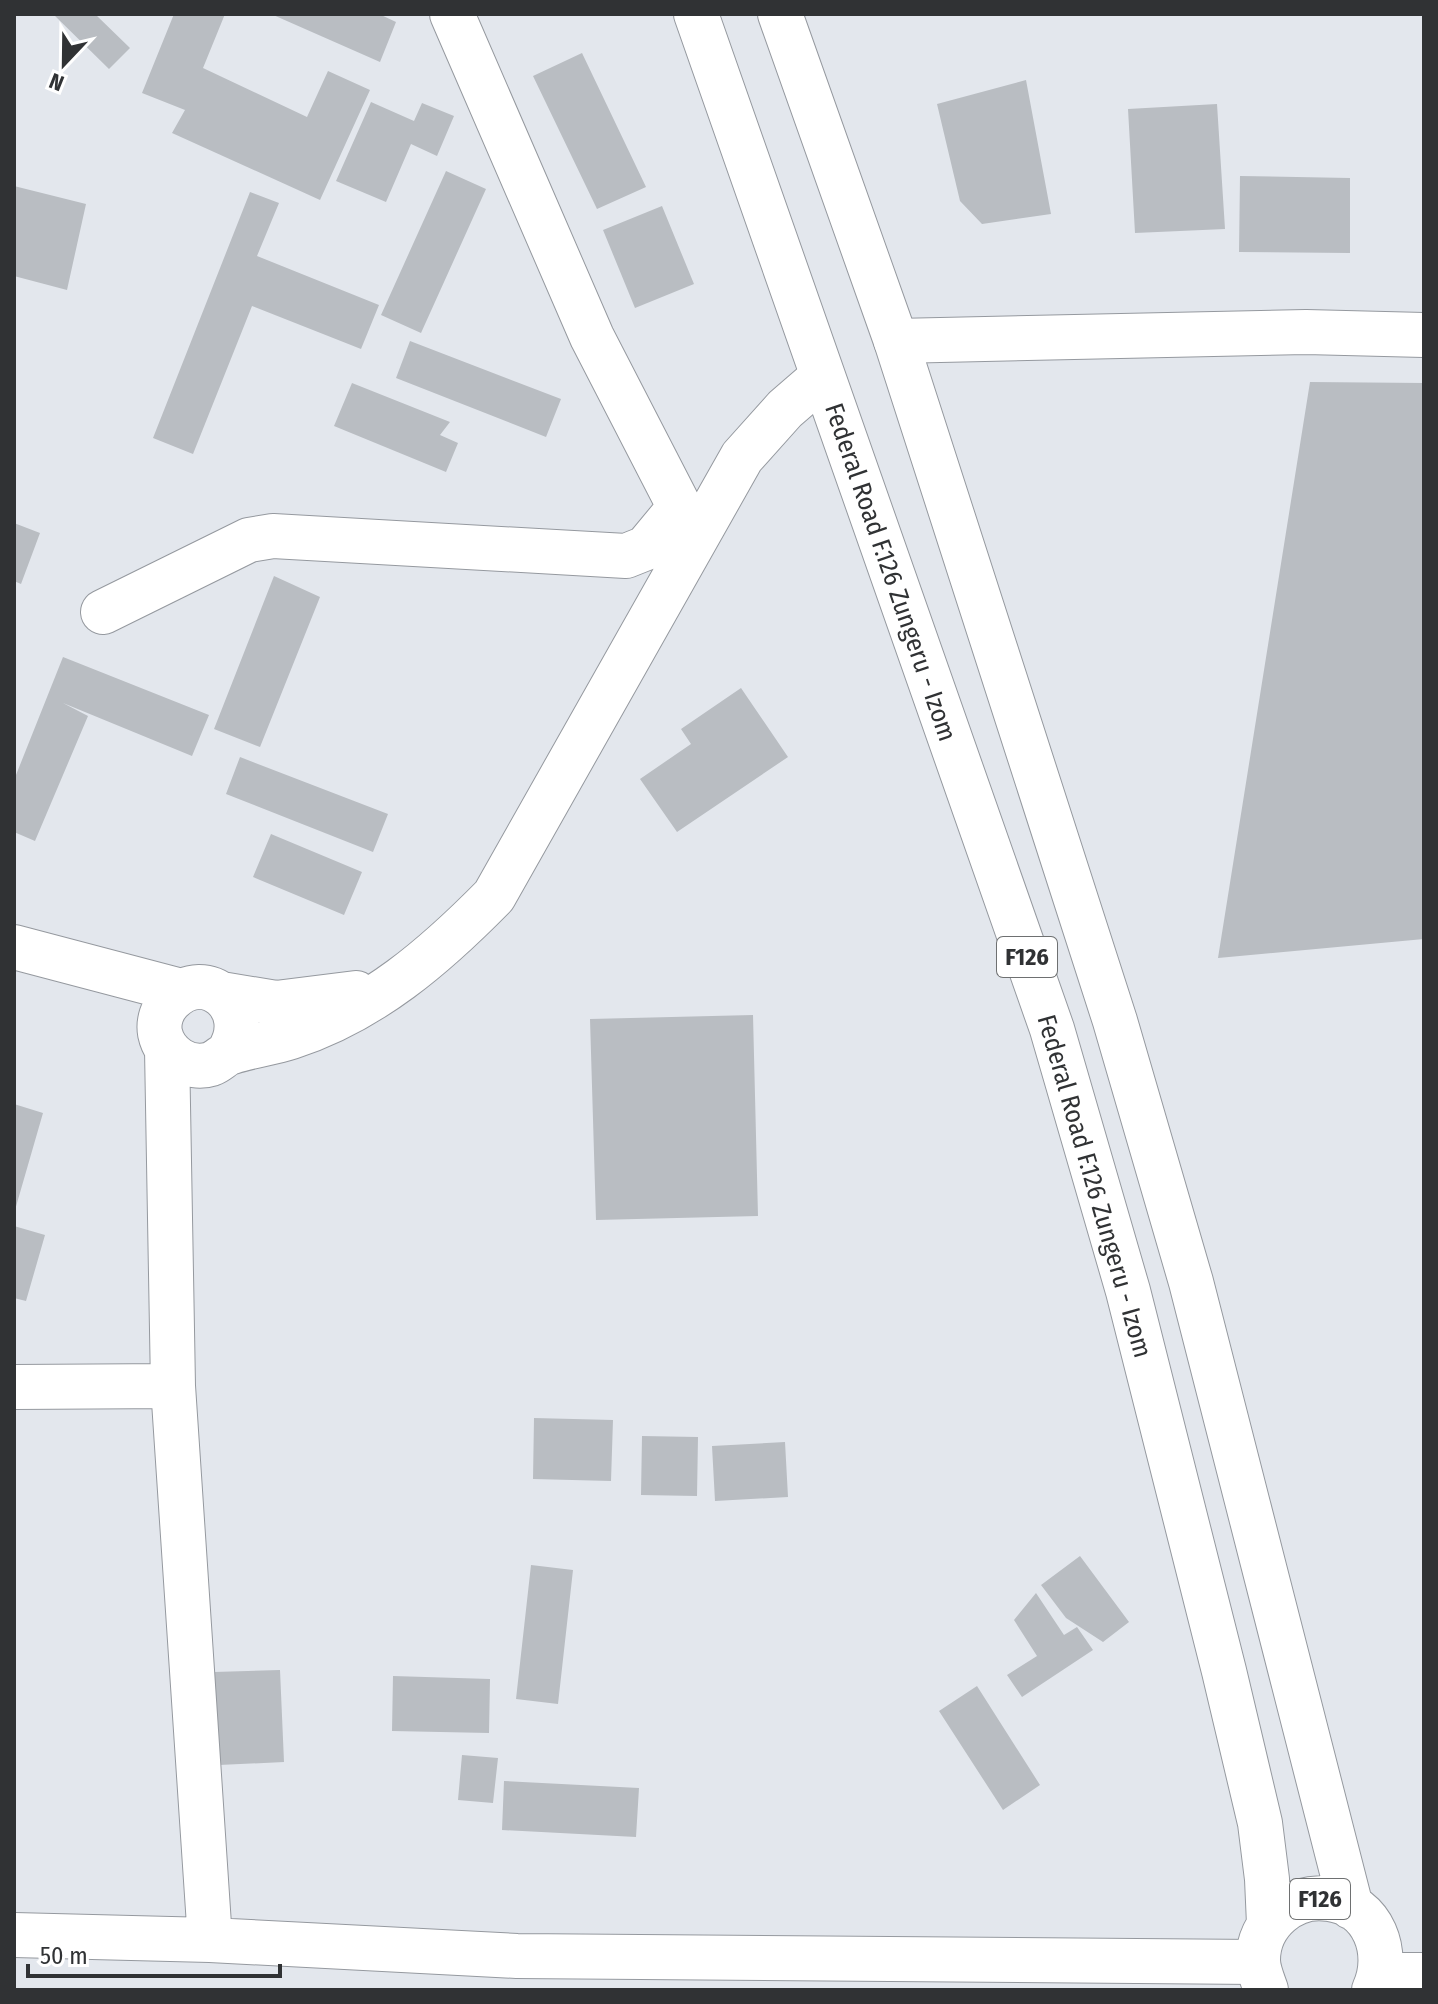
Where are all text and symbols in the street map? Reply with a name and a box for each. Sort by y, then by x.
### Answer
north arrow [24,24,104,104]
text: N [46,67,68,97]
street label: Federal Road F.126 Zungeru - Izom [818,399,963,745]
road number: F126 [997,937,1057,977]
street label: Federal Road F.126 Zungeru - Izom [1031,1011,1158,1361]
road number: F126 [1290,1879,1350,1919]
scale bar [28,1928,280,1978]
text: 50 m [40,1942,88,1970]

